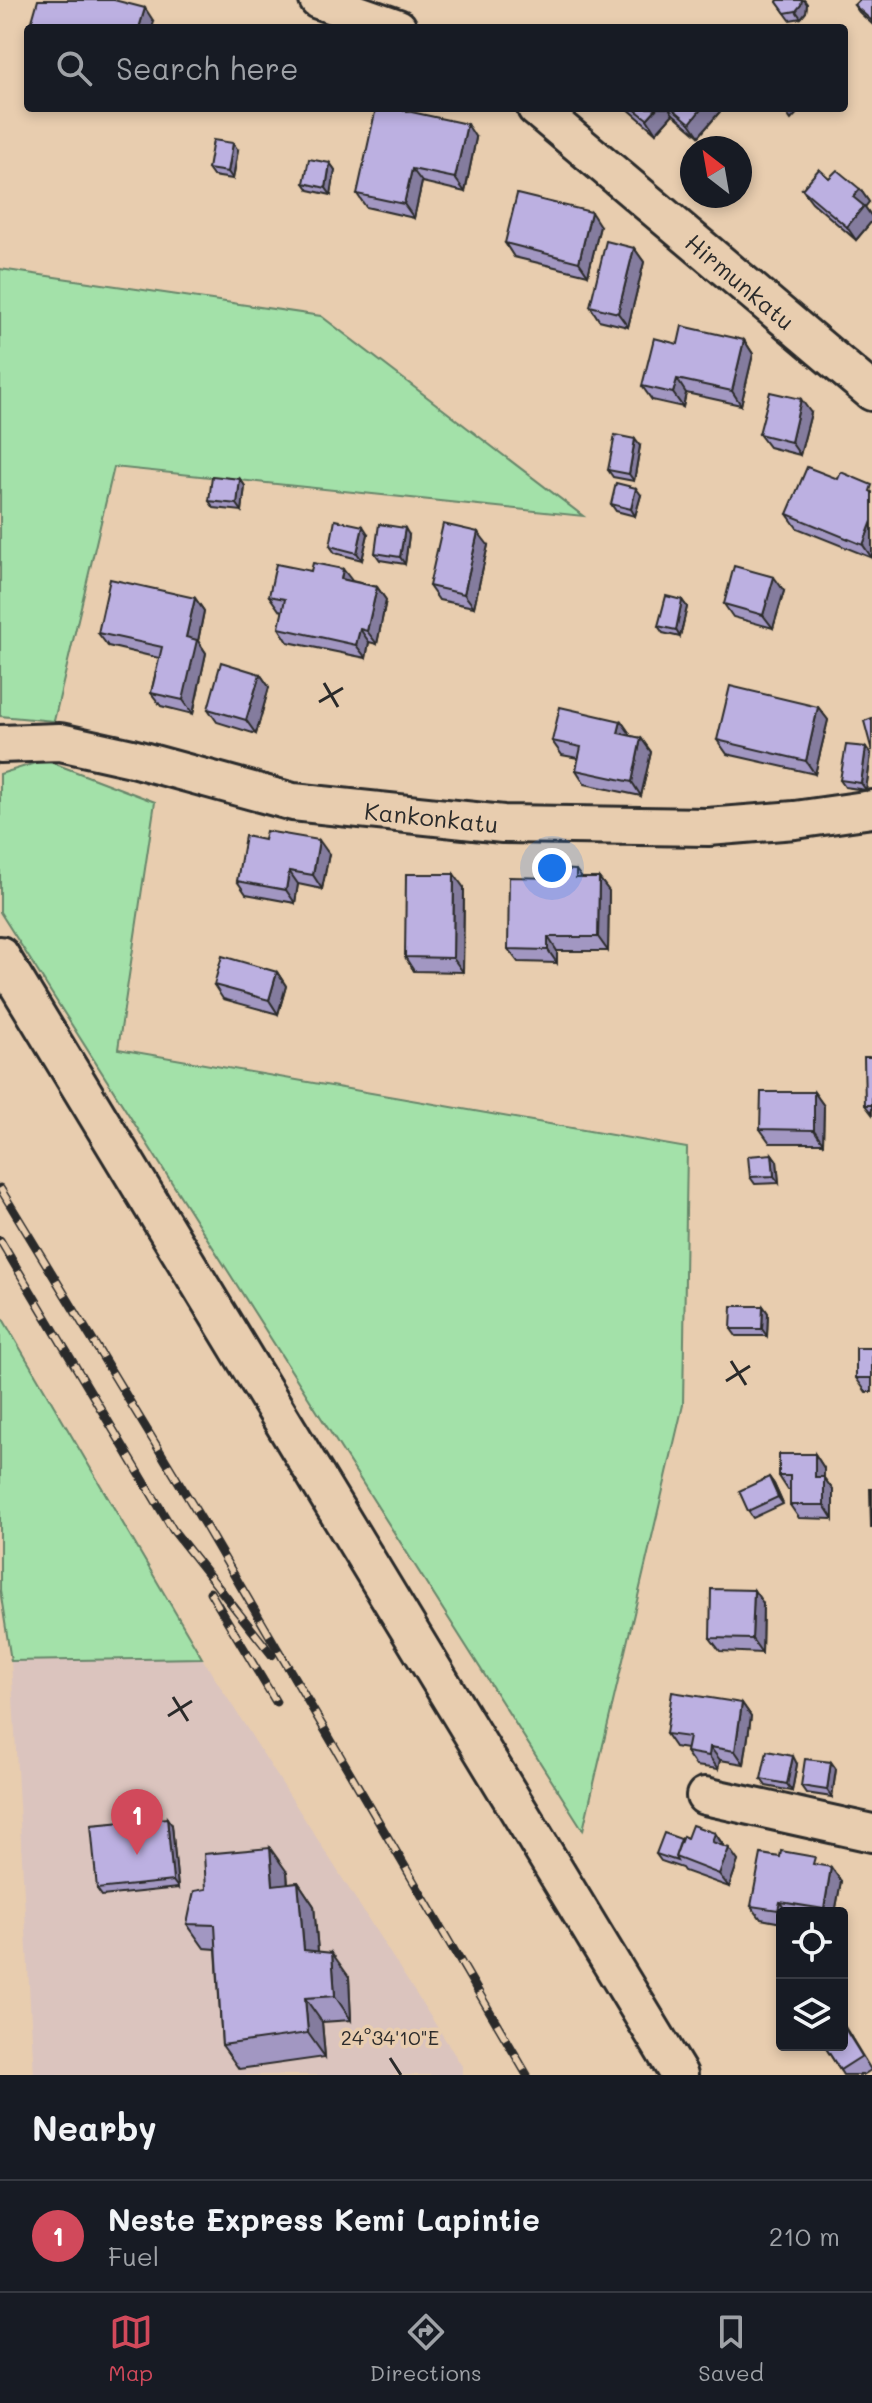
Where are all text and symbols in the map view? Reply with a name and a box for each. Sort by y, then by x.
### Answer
search box [24,24,848,112]
icon: search [52,46,96,90]
text: Search here [116,48,299,88]
north arrow [680,136,752,208]
street label: Hirmunkatu [680,226,802,336]
street label: Kankonkatu [363,794,500,839]
your location [532,848,572,888]
pin: 1 [111,1789,163,1855]
map controls [776,1907,848,2051]
button: locate [776,1907,848,1979]
button: layers [776,1979,848,2051]
text: 24°34'10"E [341,2024,439,2050]
text: Nearby [32,2105,157,2150]
text: Neste Express Kemi Lapintie [108,2199,540,2239]
text: 1 [52,2219,64,2253]
text: 210 m [769,2219,840,2253]
text: Fuel [108,2239,159,2273]
tab: Map [108,2310,153,2387]
tab: Directions [370,2310,482,2387]
tab: Saved [698,2310,764,2387]

